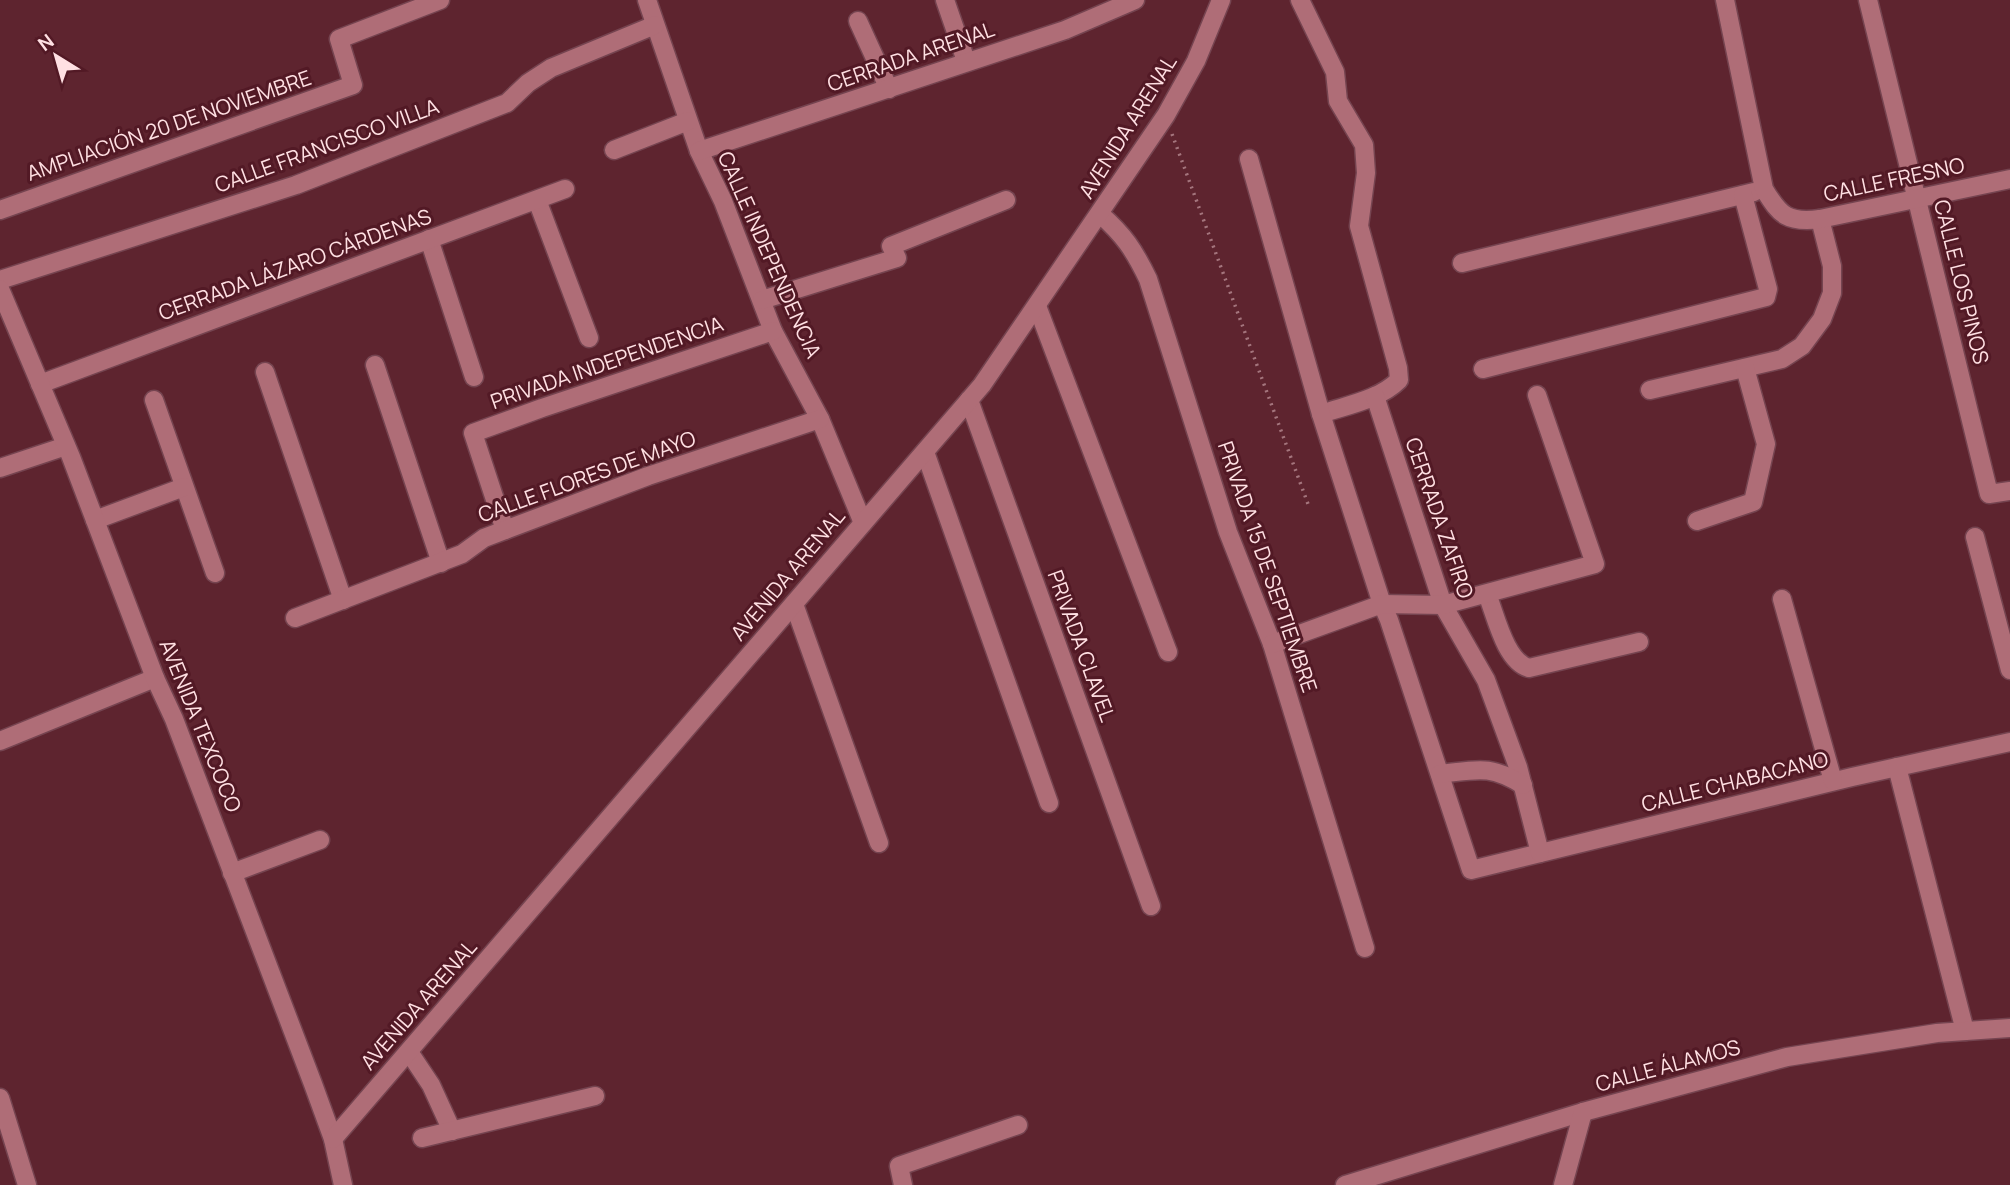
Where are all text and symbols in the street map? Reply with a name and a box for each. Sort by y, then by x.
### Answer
street label: CERRADA ARENAL [823,14,998,98]
north arrow [21,21,91,91]
text: N [32,28,59,57]
street label: AVENIDA ARENAL [1072,49,1183,203]
street label: AMPLIACIÓN 20 DE NOVIEMBRE [23,63,315,187]
street label: CALLE FRANCISCO VILLA [211,91,443,199]
street label: CALLE INDEPENDENCIA [712,147,828,362]
street label: CALLE FRESNO [1821,150,1967,208]
street label: CALLE LOS PINOS [1928,197,1996,367]
street label: CERRADA LÁZARO CÁRDENAS [154,202,435,327]
street label: PRIVADA INDEPENDENCIA [486,309,727,415]
street label: CALLE FLORES DE MAYO [474,424,699,528]
street label: CERRADA ZAFIRO [1399,434,1481,602]
street label: PRIVADA 15 DE SEPTIEMBRE [1212,437,1324,696]
street label: AVENIDA ARENAL [724,502,851,646]
street label: PRIVADA CLAVEL [1042,566,1122,726]
street label: AVENIDA TEXCOCO [153,635,248,816]
street label: CALLE CHABACANO [1638,744,1831,818]
street label: AVENIDA ARENAL [354,933,483,1075]
street label: CALLE ÁLAMOS [1592,1032,1743,1098]

